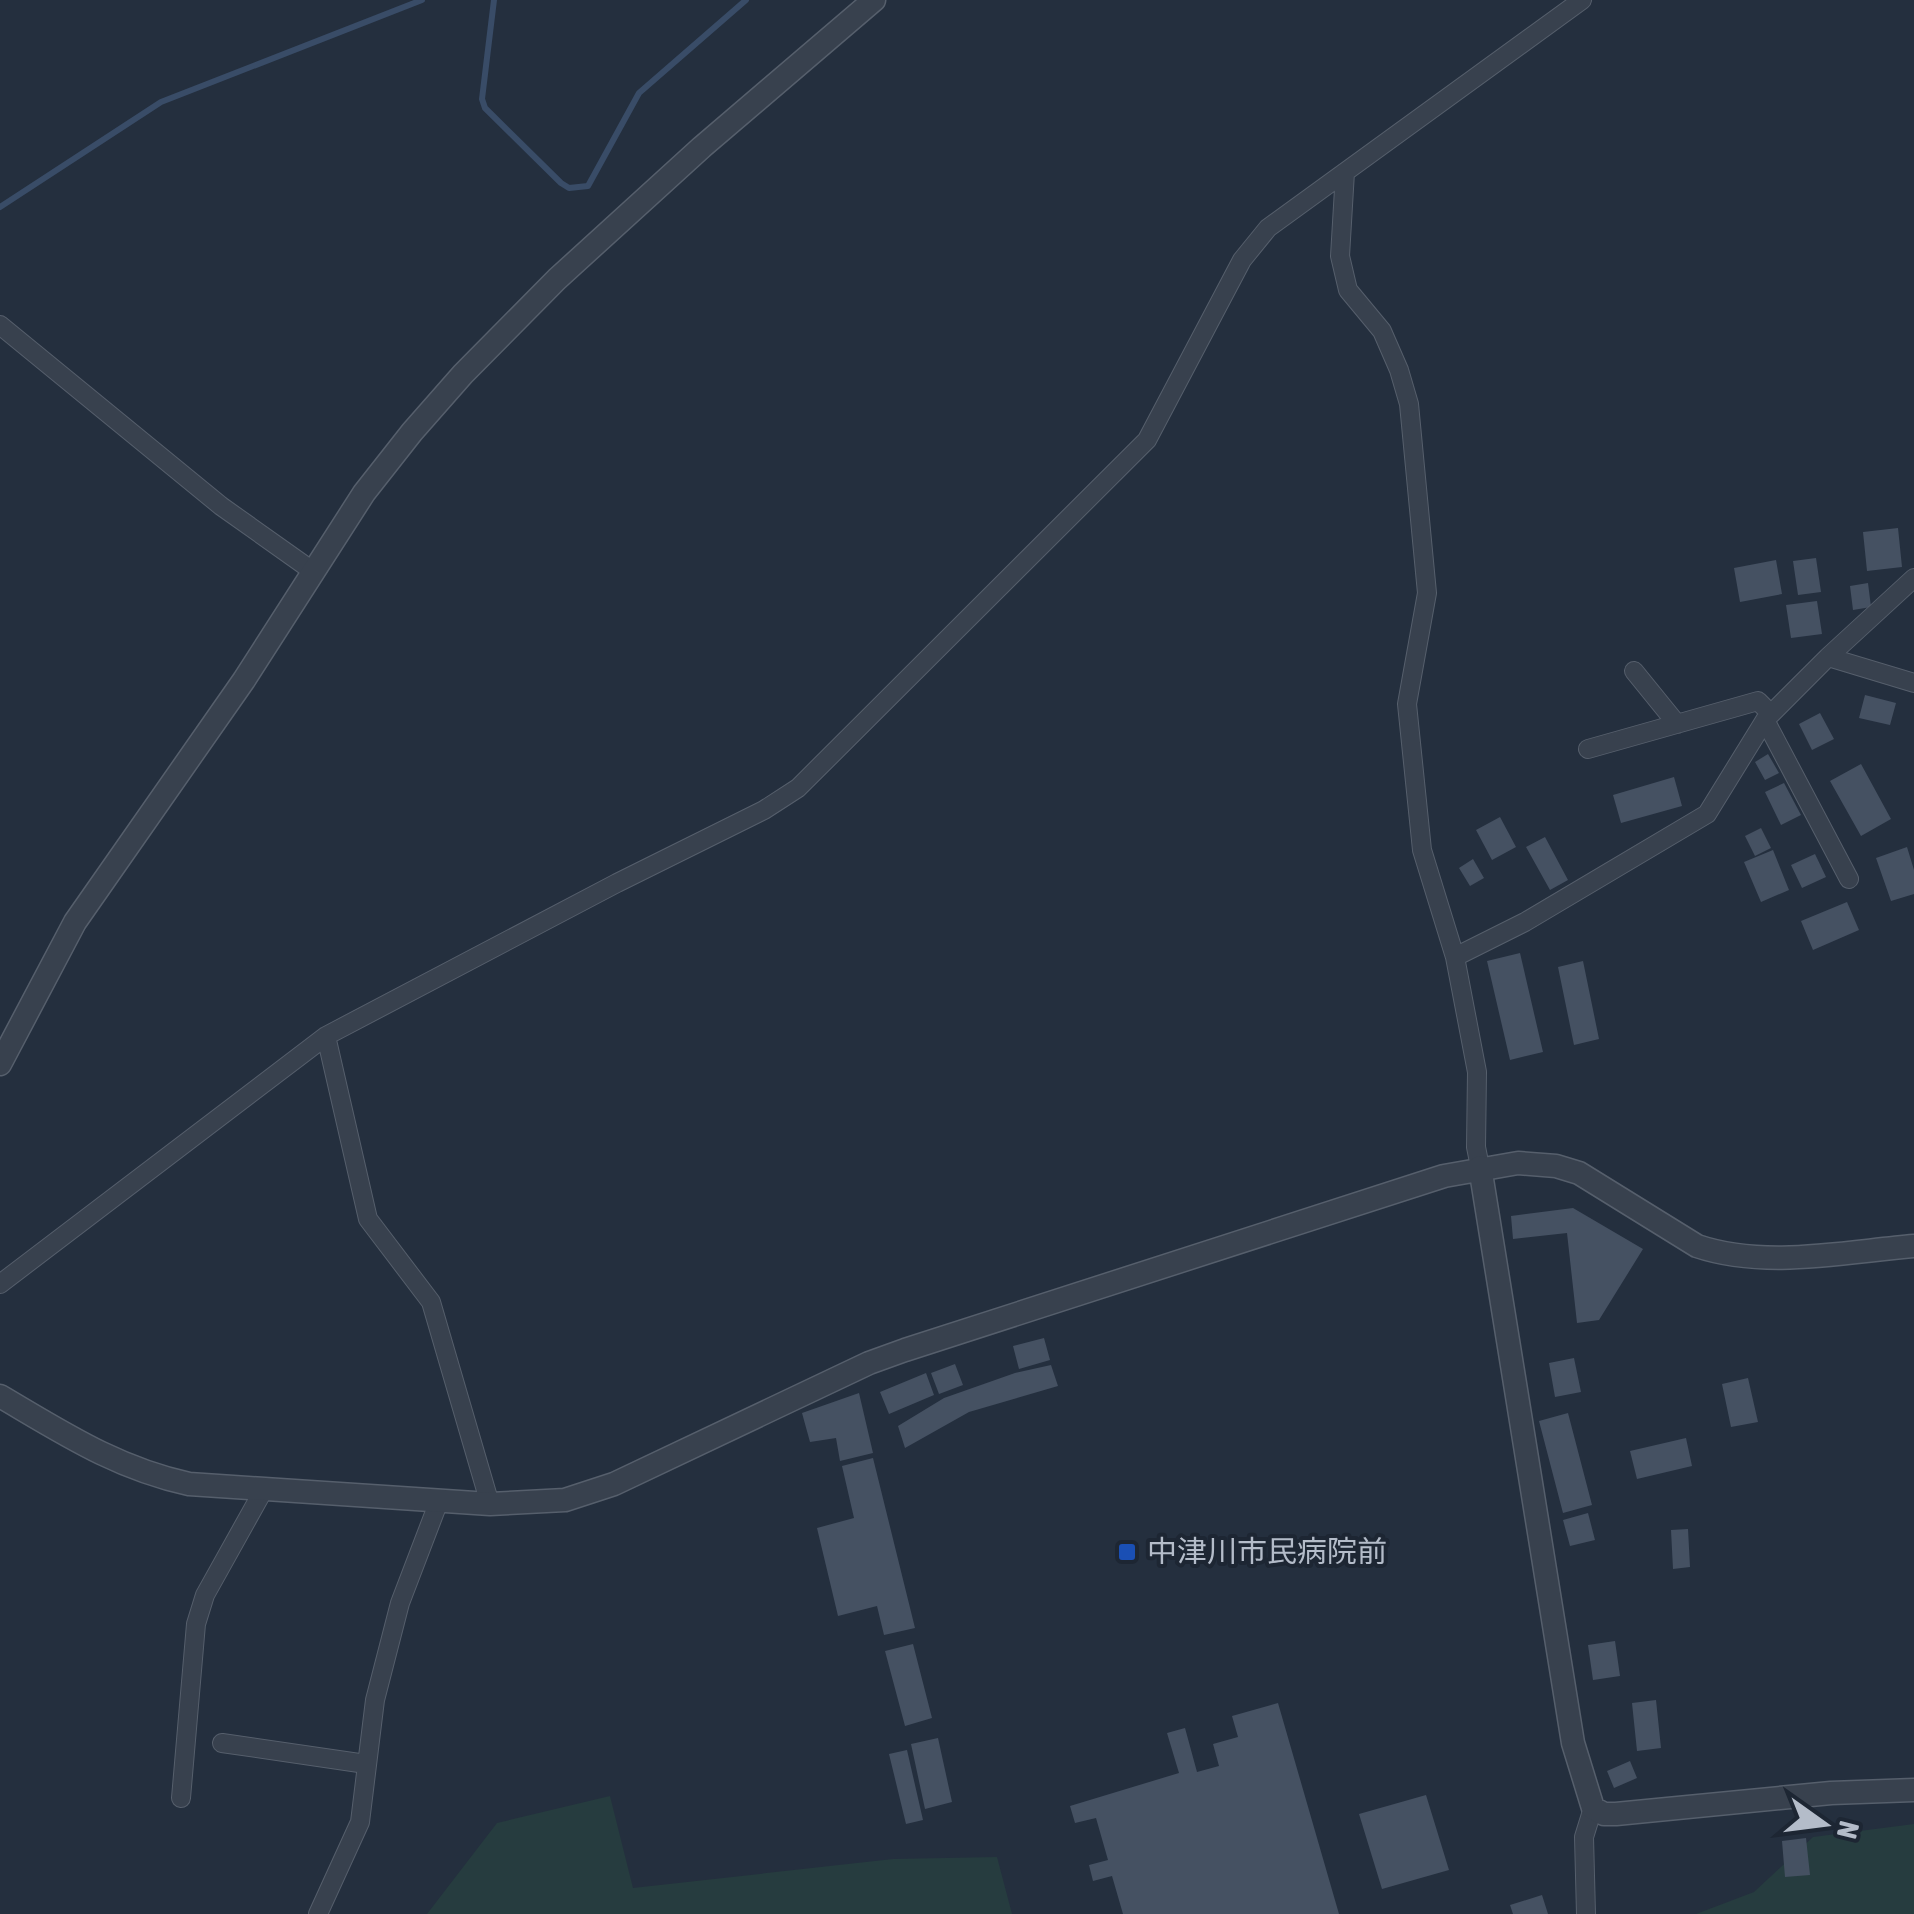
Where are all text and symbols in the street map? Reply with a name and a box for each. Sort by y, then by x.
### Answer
place label: 中津川市民病院前 [1147,1534,1387,1568]
marker: 中津川市民病院前 [1116,1541,1138,1563]
north arrow [1774,1774,1874,1874]
text: N [1831,1818,1866,1842]

